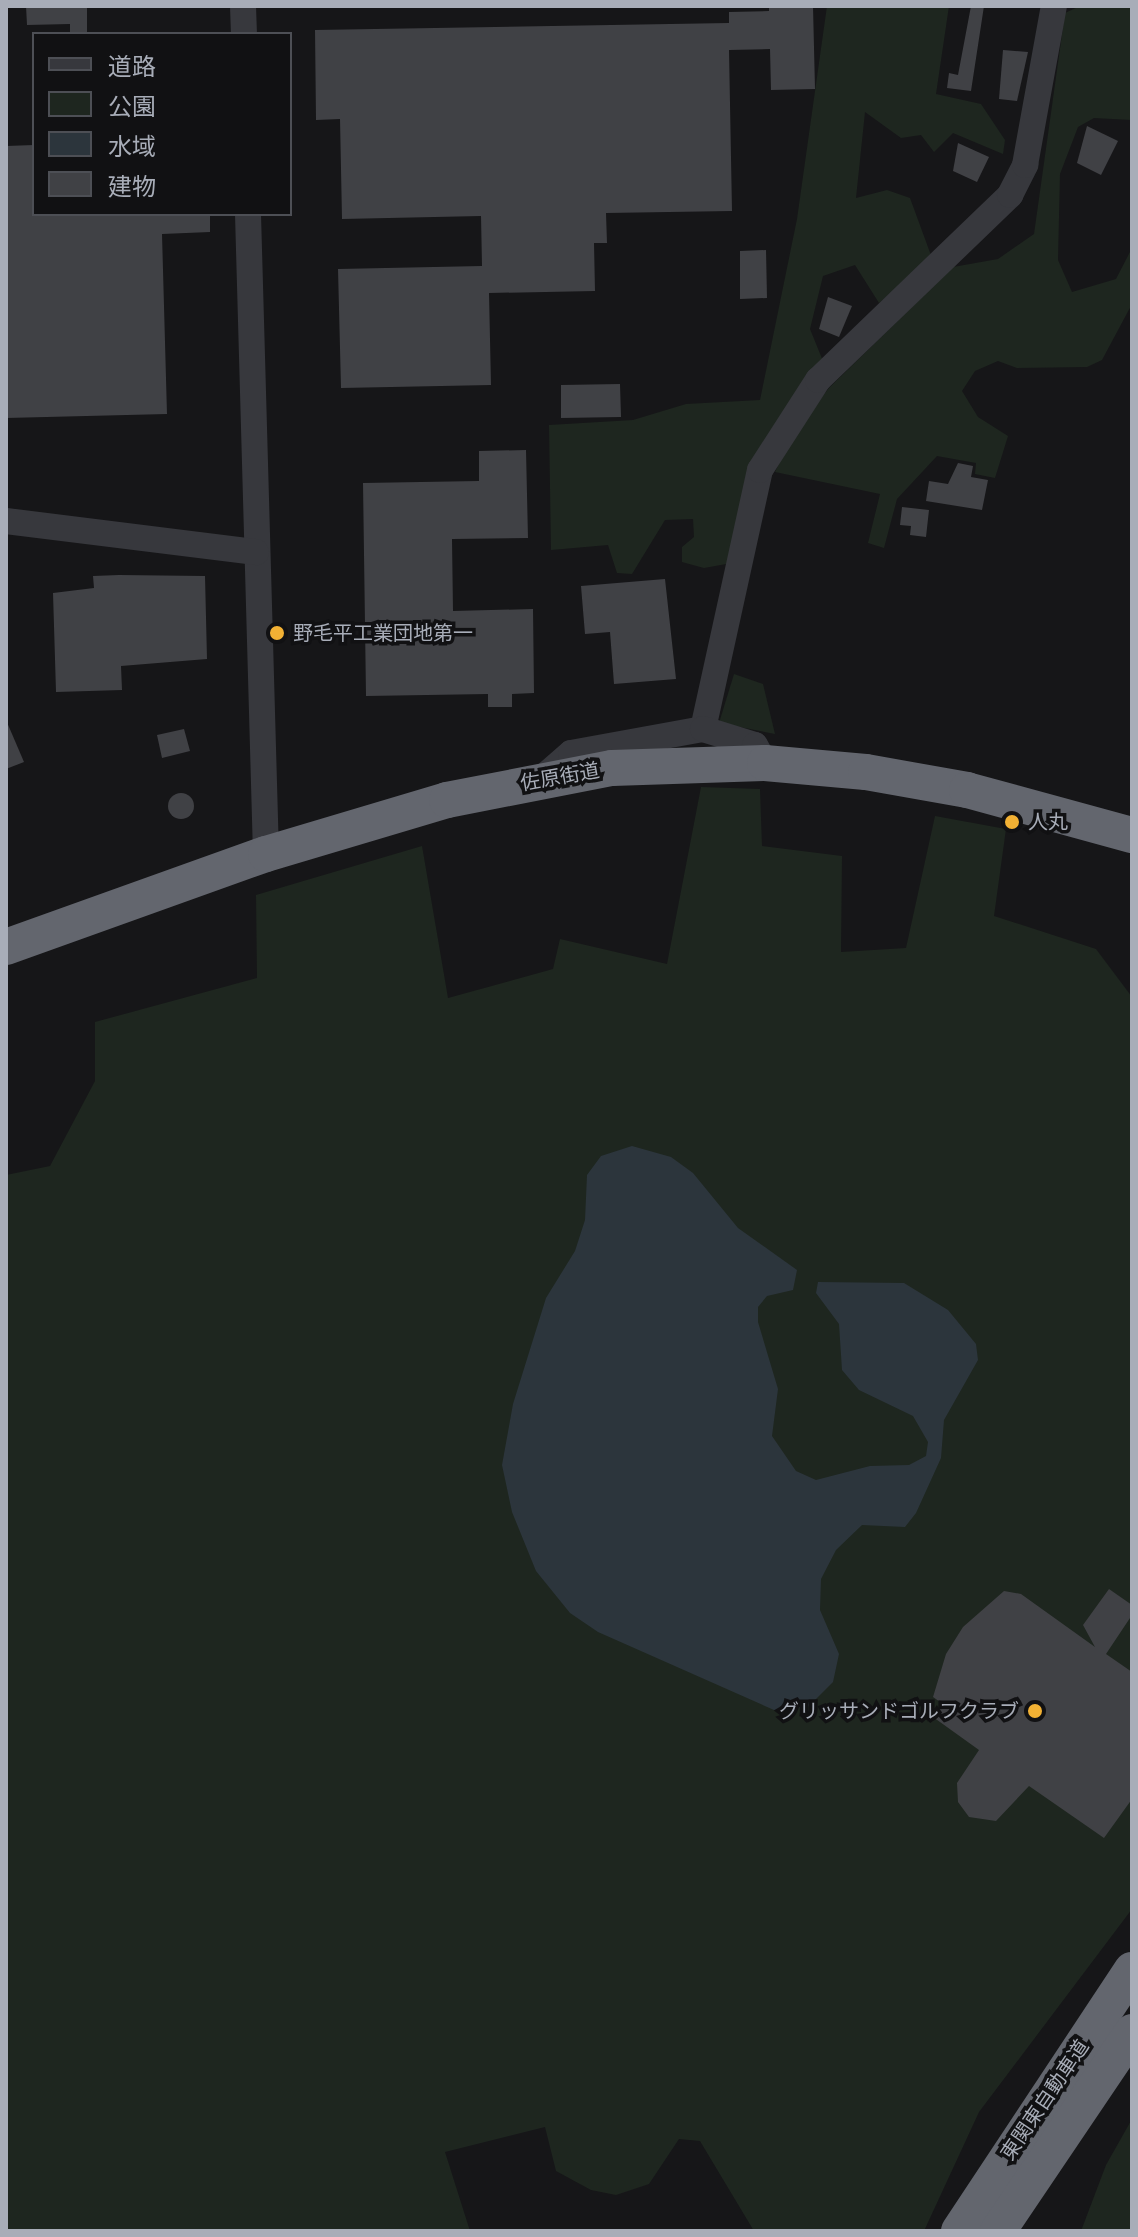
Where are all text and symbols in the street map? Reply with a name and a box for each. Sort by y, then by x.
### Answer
legend [32,32,292,216]
text: 道路 [108,53,156,80]
text: 公園 [108,93,156,120]
text: 水域 [108,133,156,160]
text: 建物 [108,173,156,200]
place label: 野毛平工業団地第一 [293,621,473,645]
marker: 野毛平工業団地第一 [268,624,286,642]
street label: 佐原街道 [519,758,601,796]
place label: 人丸 [1028,810,1068,834]
marker: 人丸 [1003,813,1021,831]
place label: グリッサンドゴルフクラブ [779,1699,1019,1723]
marker: グリッサンドゴルフクラブ [1026,1702,1044,1720]
street label: 東関東自動車道 [996,2035,1094,2165]

